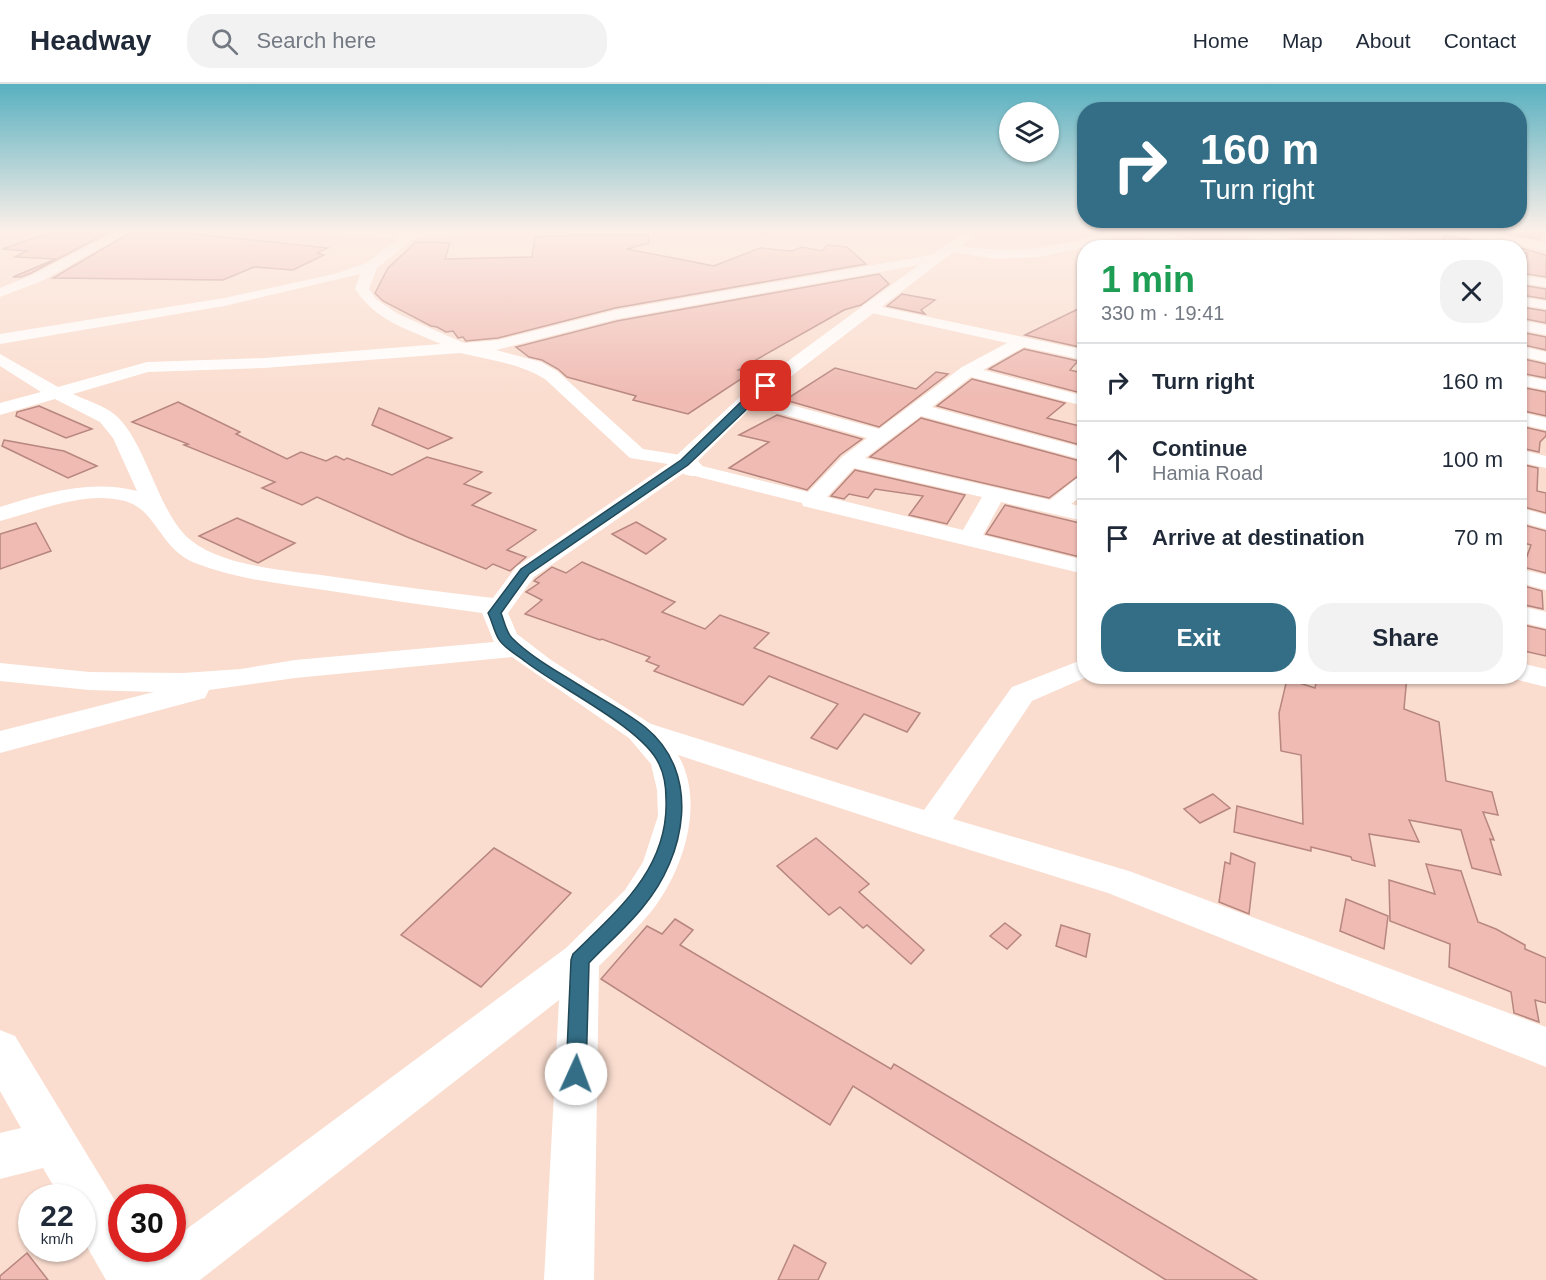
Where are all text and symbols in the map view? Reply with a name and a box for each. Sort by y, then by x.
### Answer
search box [187,14,607,68]
text: Headway [30,25,151,56]
icon: search [208,25,241,58]
text: Search here [256,28,376,53]
text: Home [1193,29,1249,52]
text: Map [1282,29,1323,52]
text: About [1356,29,1411,52]
text: Contact [1444,29,1516,52]
map controls [999,102,1059,162]
button: layers [999,102,1059,162]
icon: right [1101,126,1179,204]
text: 160 m [1200,126,1319,173]
text: Turn right [1200,175,1315,205]
text: 1 min [1101,259,1195,300]
button: close [1440,260,1503,323]
text: 330 m · 19:41 [1101,302,1224,324]
pin [740,360,791,411]
icon: right [1101,366,1134,399]
icon: arrive [749,369,782,402]
text: Turn right [1152,369,1254,394]
text: 160 m [1442,369,1503,394]
text: Continue [1152,436,1247,461]
icon: ahead [1101,444,1134,477]
text: 100 m [1442,447,1503,472]
text: Hamia Road [1152,462,1263,484]
icon: arrive [1101,522,1134,555]
text: Arrive at destination [1152,525,1365,550]
text: 70 m [1454,525,1503,550]
button: Exit [1101,603,1296,672]
button: Share [1308,603,1503,672]
position arrow [544,1042,608,1106]
speed limit sign: 30 [108,1184,186,1262]
text: 22 [40,1199,74,1232]
text: km/h [41,1230,73,1247]

